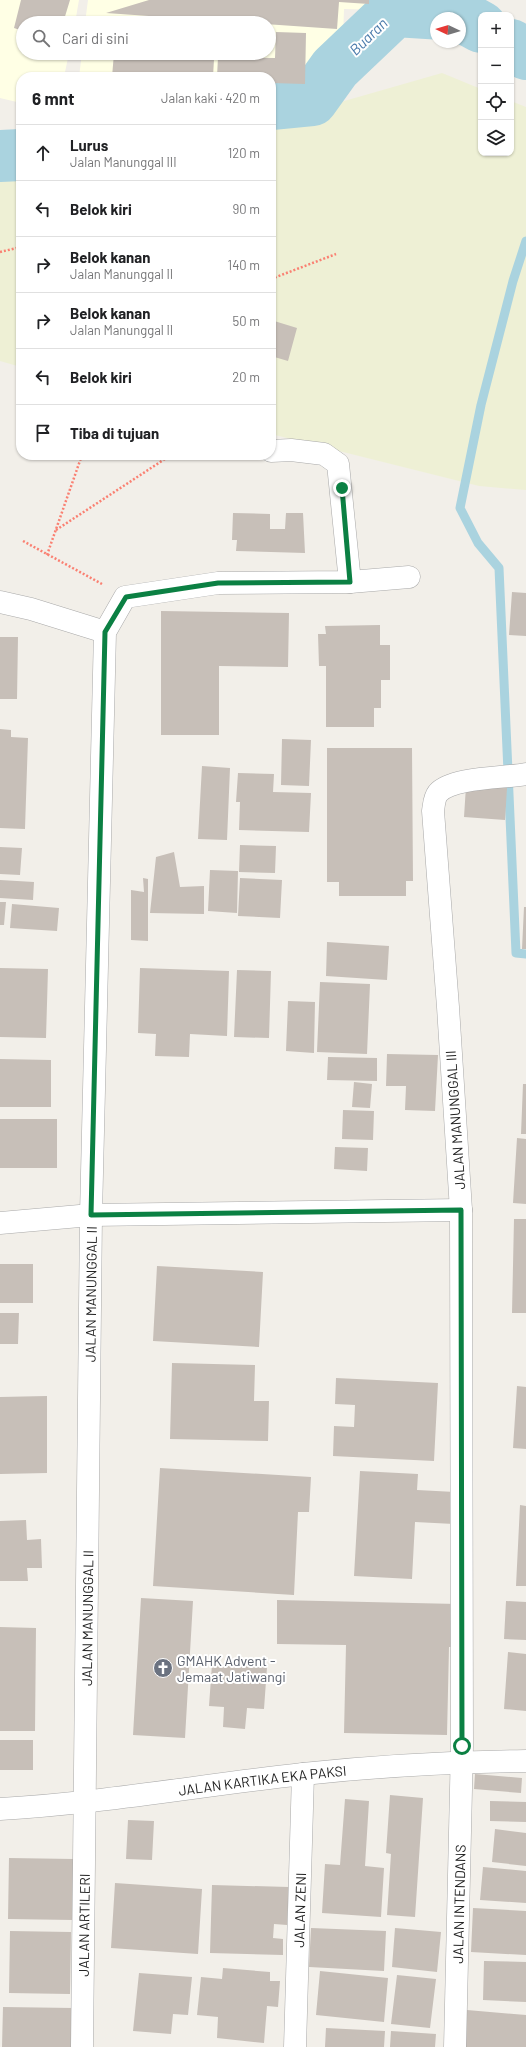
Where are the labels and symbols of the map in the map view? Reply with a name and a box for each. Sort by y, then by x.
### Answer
north arrow [430,12,466,48]
water label: Buaran [345,14,391,58]
route end [333,479,351,497]
street label: JALAN MANUNGGAL III [442,1050,468,1190]
street label: JALAN MANUNGGAL II [81,1226,99,1362]
street label: JALAN MANUNGGAL II [77,1550,96,1686]
place label: GMAHK Advent - Jemaat Jatiwangi [177,1652,286,1685]
church icon: GMAHK Advent - Jemaat Jatiwangi [152,1657,174,1679]
route start [453,1737,471,1755]
street label: JALAN KARTIKA EKA PAKSI [177,1761,347,1798]
street label: JALAN INTENDANS [448,1844,468,1964]
street label: JALAN ZENI [289,1872,309,1948]
street label: JALAN ARTILERI [74,1873,92,1977]

